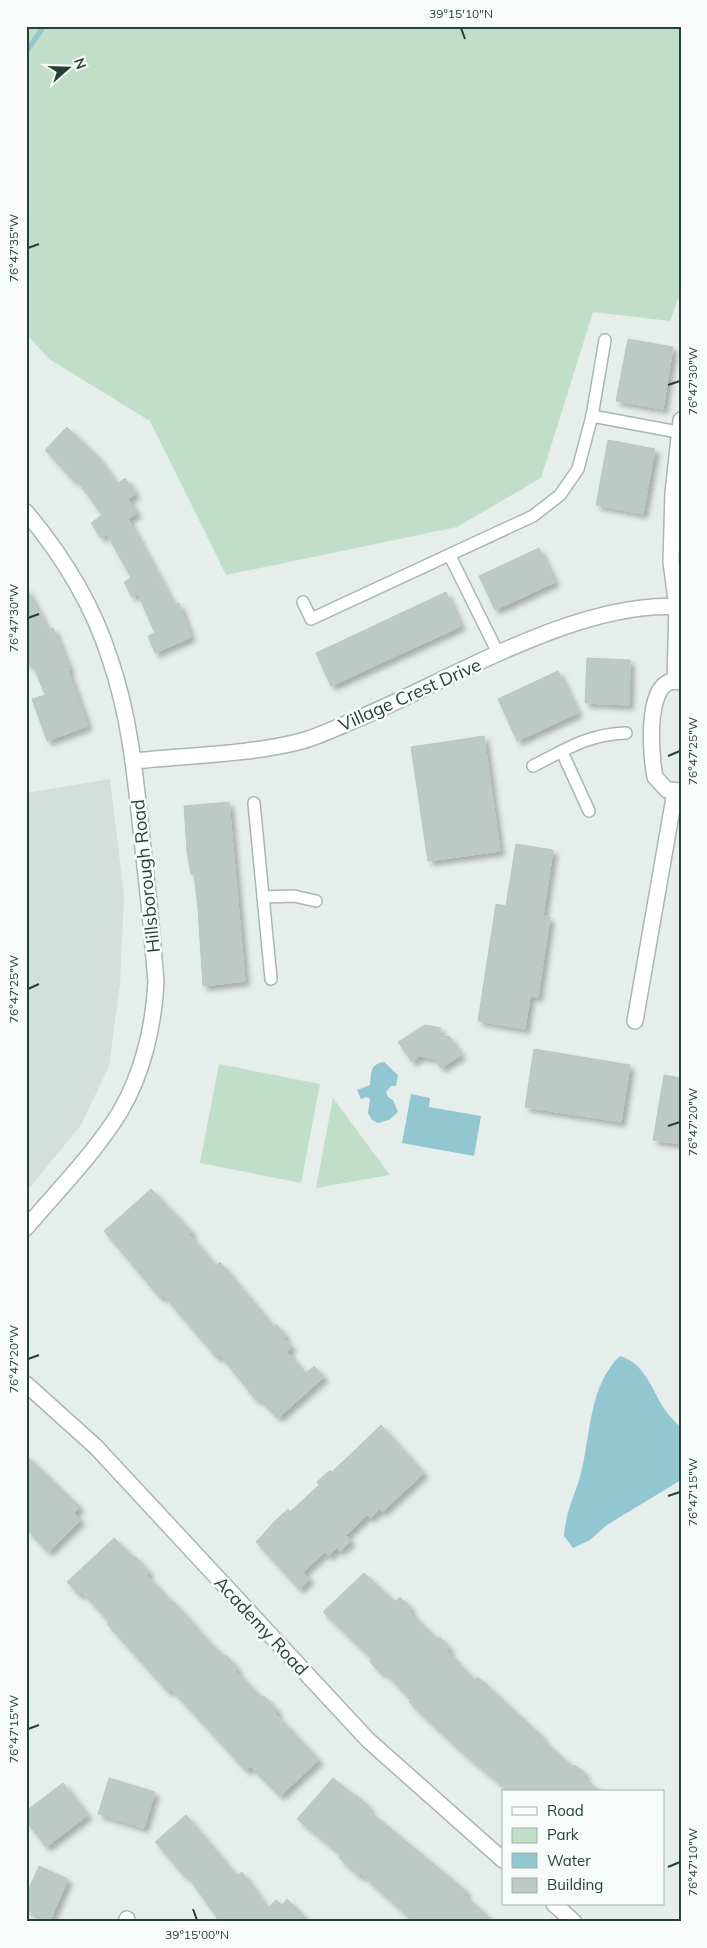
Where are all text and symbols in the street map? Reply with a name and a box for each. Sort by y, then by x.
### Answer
text: 39°15'10"N [429,6,493,21]
north arrow [42,42,92,92]
text: N [70,56,90,72]
text: 76°47'35"W [6,214,21,282]
text: 76°47'30"W [685,347,700,415]
text: 76°47'30"W [6,584,21,652]
street label: Village Crest Drive [335,653,485,736]
text: 76°47'25"W [685,717,700,785]
street label: Hillsborough Road [126,798,165,954]
text: 76°47'25"W [6,955,21,1023]
text: 76°47'20"W [685,1088,700,1156]
text: 76°47'20"W [6,1325,21,1393]
text: 76°47'15"W [685,1458,700,1526]
street label: Academy Road [209,1571,313,1680]
text: 76°47'15"W [6,1695,21,1763]
legend [502,1790,664,1906]
text: Road [547,1801,584,1820]
text: Park [547,1825,579,1844]
text: 76°47'10"W [685,1828,700,1896]
text: Water [547,1851,591,1870]
text: Building [547,1875,603,1894]
text: 39°15'00"N [165,1927,229,1942]

